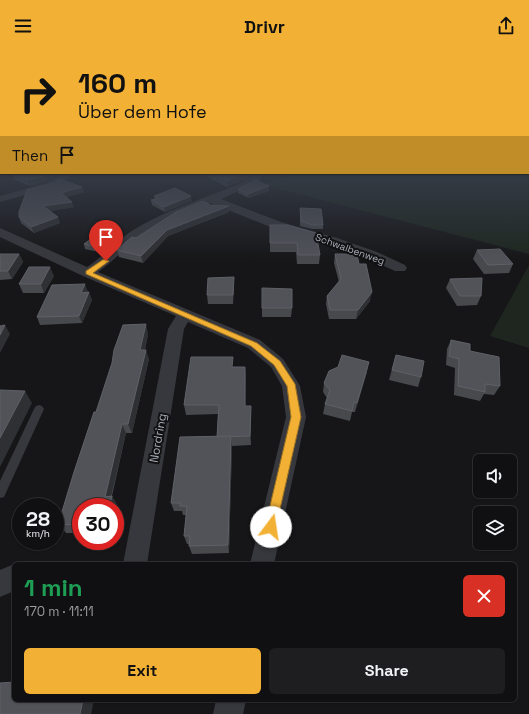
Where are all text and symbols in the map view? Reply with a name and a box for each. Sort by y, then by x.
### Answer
icon: menu [12,15,34,37]
text: Drivr [244,15,285,38]
icon: share [495,15,517,37]
text: 160 m [78,65,157,101]
icon: right [12,68,64,120]
text: Über dem Hofe [78,100,207,123]
icon: arrive [56,144,78,166]
text: Then [12,146,48,165]
pin [89,220,123,261]
icon: arrive [95,226,117,248]
street label: Schwalbenweg [313,230,387,268]
street label: Nordring [146,412,170,464]
map controls [473,454,517,550]
button: sound [473,454,517,498]
speed limit sign: 30 [72,498,124,550]
text: 28 [26,506,50,532]
position arrow [250,506,292,548]
button: layers [473,506,517,550]
text: km/h [26,527,50,540]
text: 1 min [24,572,83,603]
button: close [463,575,505,617]
text: 170 m · 11:11 [24,603,94,620]
button: Exit [24,648,261,694]
button: Share [269,648,505,694]

